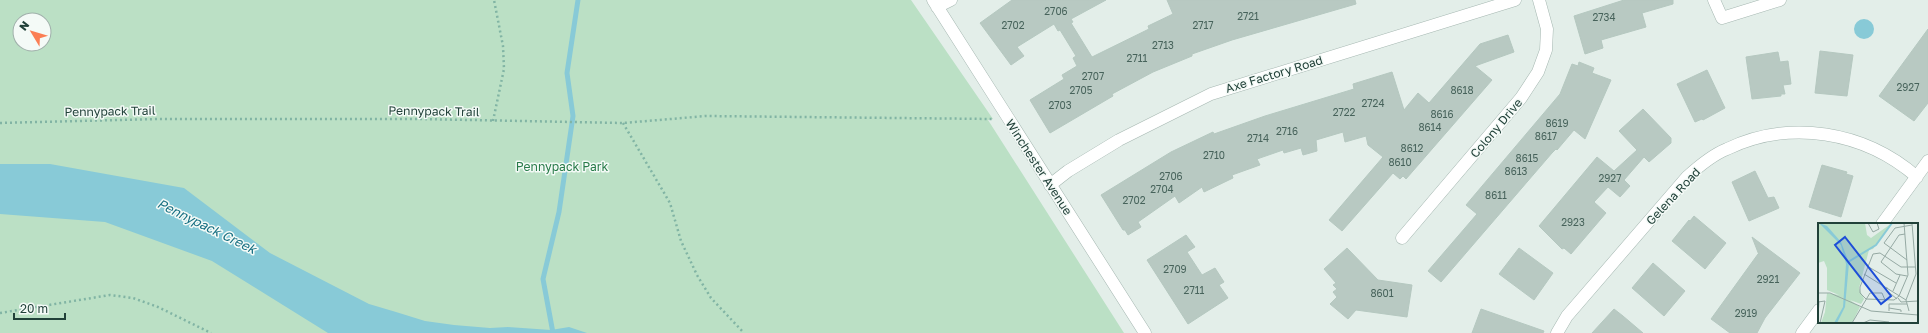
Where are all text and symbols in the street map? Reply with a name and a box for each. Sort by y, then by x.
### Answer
house number: 2706 [1044,5,1068,17]
house number: 2721 [1237,10,1259,22]
house number: 2734 [1592,11,1616,23]
north arrow [12,12,52,52]
text: N [16,18,31,33]
house number: 2702 [1001,19,1025,31]
house number: 2717 [1192,19,1214,31]
house number: 2713 [1152,39,1174,51]
house number: 2711 [1127,52,1148,64]
street label: Axe Factory Road [1224,52,1324,96]
house number: 2707 [1082,70,1104,82]
house number: 2927 [1897,81,1919,93]
house number: 2705 [1069,84,1093,96]
house number: 8618 [1450,84,1474,96]
street label: Colony Drive [1467,95,1525,161]
house number: 2724 [1362,97,1385,109]
house number: 2703 [1048,99,1072,111]
street label: Pennypack Trail [64,103,156,119]
street label: Pennypack Trail [388,103,480,119]
house number: 2722 [1333,106,1356,118]
house number: 8616 [1430,108,1454,120]
street label: Winchester Avenue [1002,116,1076,218]
house number: 8619 [1545,117,1569,129]
house number: 8614 [1418,121,1442,133]
house number: 2716 [1276,125,1298,137]
house number: 8617 [1535,130,1557,142]
house number: 2714 [1247,132,1269,144]
house number: 8612 [1401,142,1424,154]
house number: 2710 [1203,149,1225,161]
house number: 8615 [1516,152,1539,164]
house number: 8610 [1388,156,1412,168]
park label: Pennypack Park [516,159,608,174]
street label: Gelena Road [1643,164,1703,228]
house number: 8613 [1505,165,1528,177]
house number: 2706 [1159,170,1183,182]
house number: 2927 [1599,172,1621,184]
house number: 2704 [1150,183,1174,195]
house number: 8611 [1485,189,1507,201]
house number: 2702 [1122,194,1146,206]
water label: Pennypack Creek [155,195,261,258]
house number: 2923 [1561,216,1585,228]
inset map [1818,223,1918,323]
house number: 2709 [1163,263,1187,275]
house number: 2921 [1757,273,1779,285]
house number: 2711 [1184,284,1205,296]
house number: 8601 [1370,287,1394,299]
scale bar [14,295,65,321]
text: 20 m [20,301,48,316]
house number: 2919 [1735,307,1757,319]

